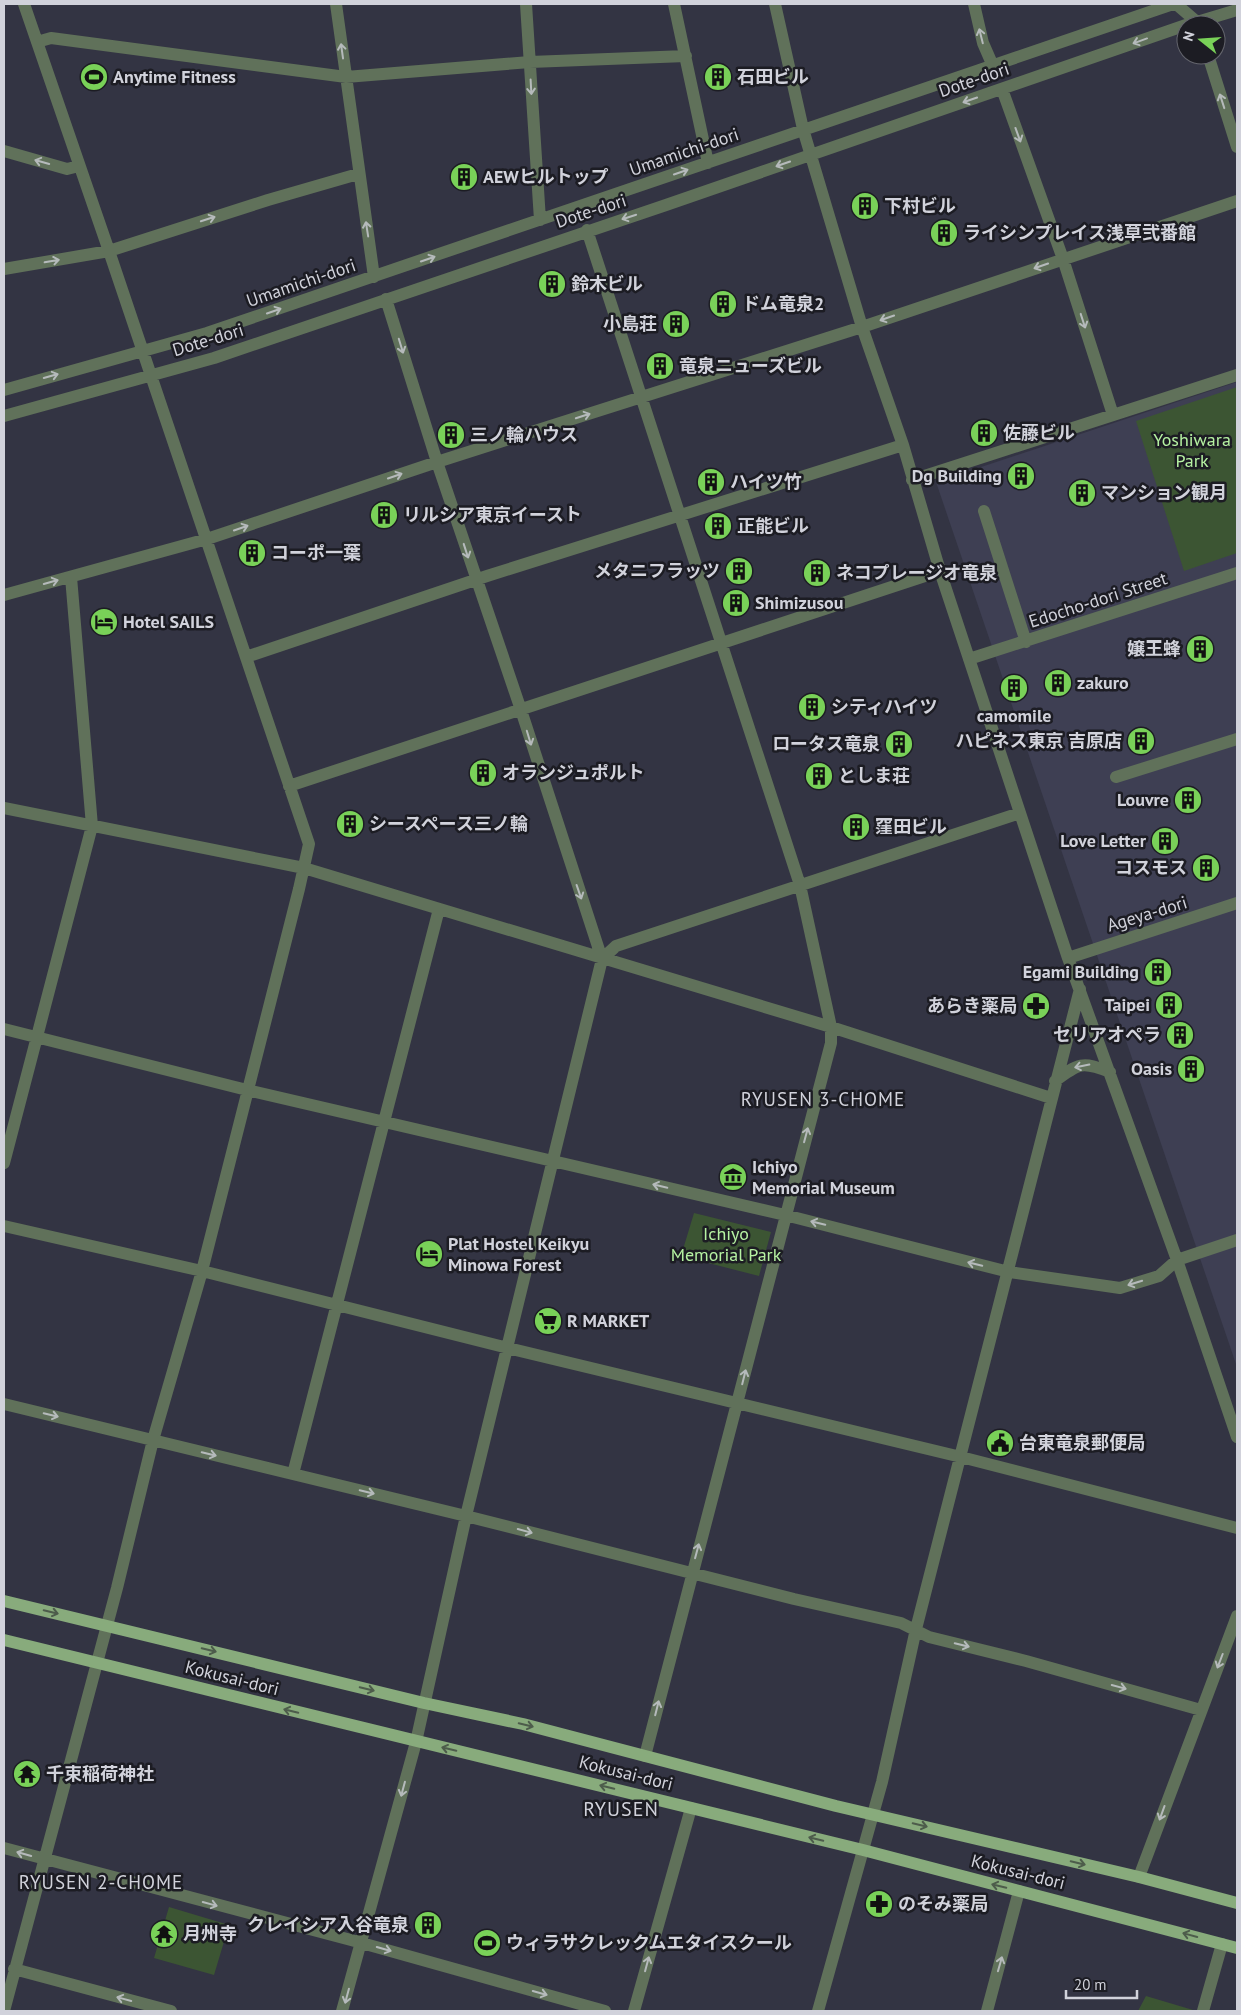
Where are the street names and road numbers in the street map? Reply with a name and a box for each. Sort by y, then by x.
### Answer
street label: Dote-dori [935,57,1012,102]
street label: Umamichi-dori [626,122,742,181]
street label: Dote-dori [552,188,629,233]
street label: Umamichi-dori [243,253,359,312]
street label: Dote-dori [169,318,246,361]
street label: Edocho-dori Street [1026,566,1170,633]
street label: Ageya-dori [1104,890,1190,937]
street label: Kokusai-dori [183,1655,282,1700]
street label: Kokusai-dori [577,1750,676,1795]
street label: Kokusai-dori [969,1849,1068,1894]

